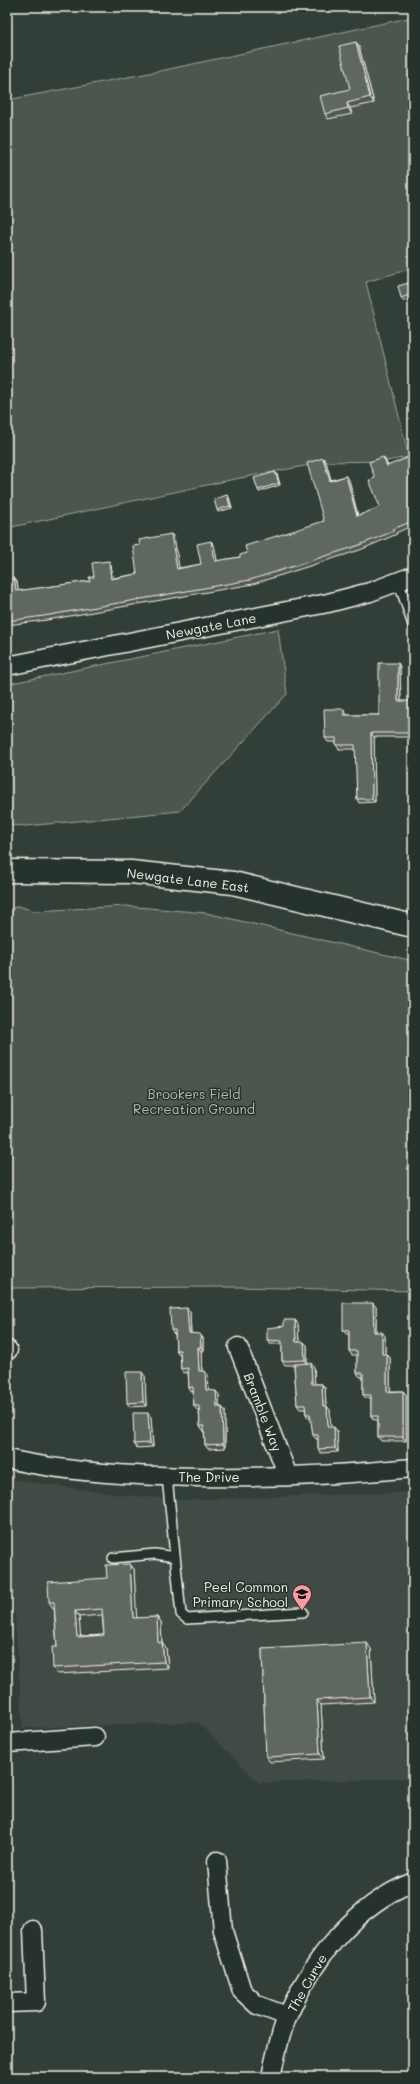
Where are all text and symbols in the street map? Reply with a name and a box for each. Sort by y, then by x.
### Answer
street label: Newgate Lane [164,608,257,643]
street label: Newgate Lane East [126,864,251,895]
park label: Brookers Field Recreation Ground [133,1085,255,1117]
street label: Bramble Way [241,1370,286,1454]
street label: The Drive [178,1468,240,1485]
place label: Peel Common Primary School [193,1578,288,1610]
school or university icon: Peel Common Primary School [291,1583,313,1611]
street label: The Curve [283,1951,330,2015]

